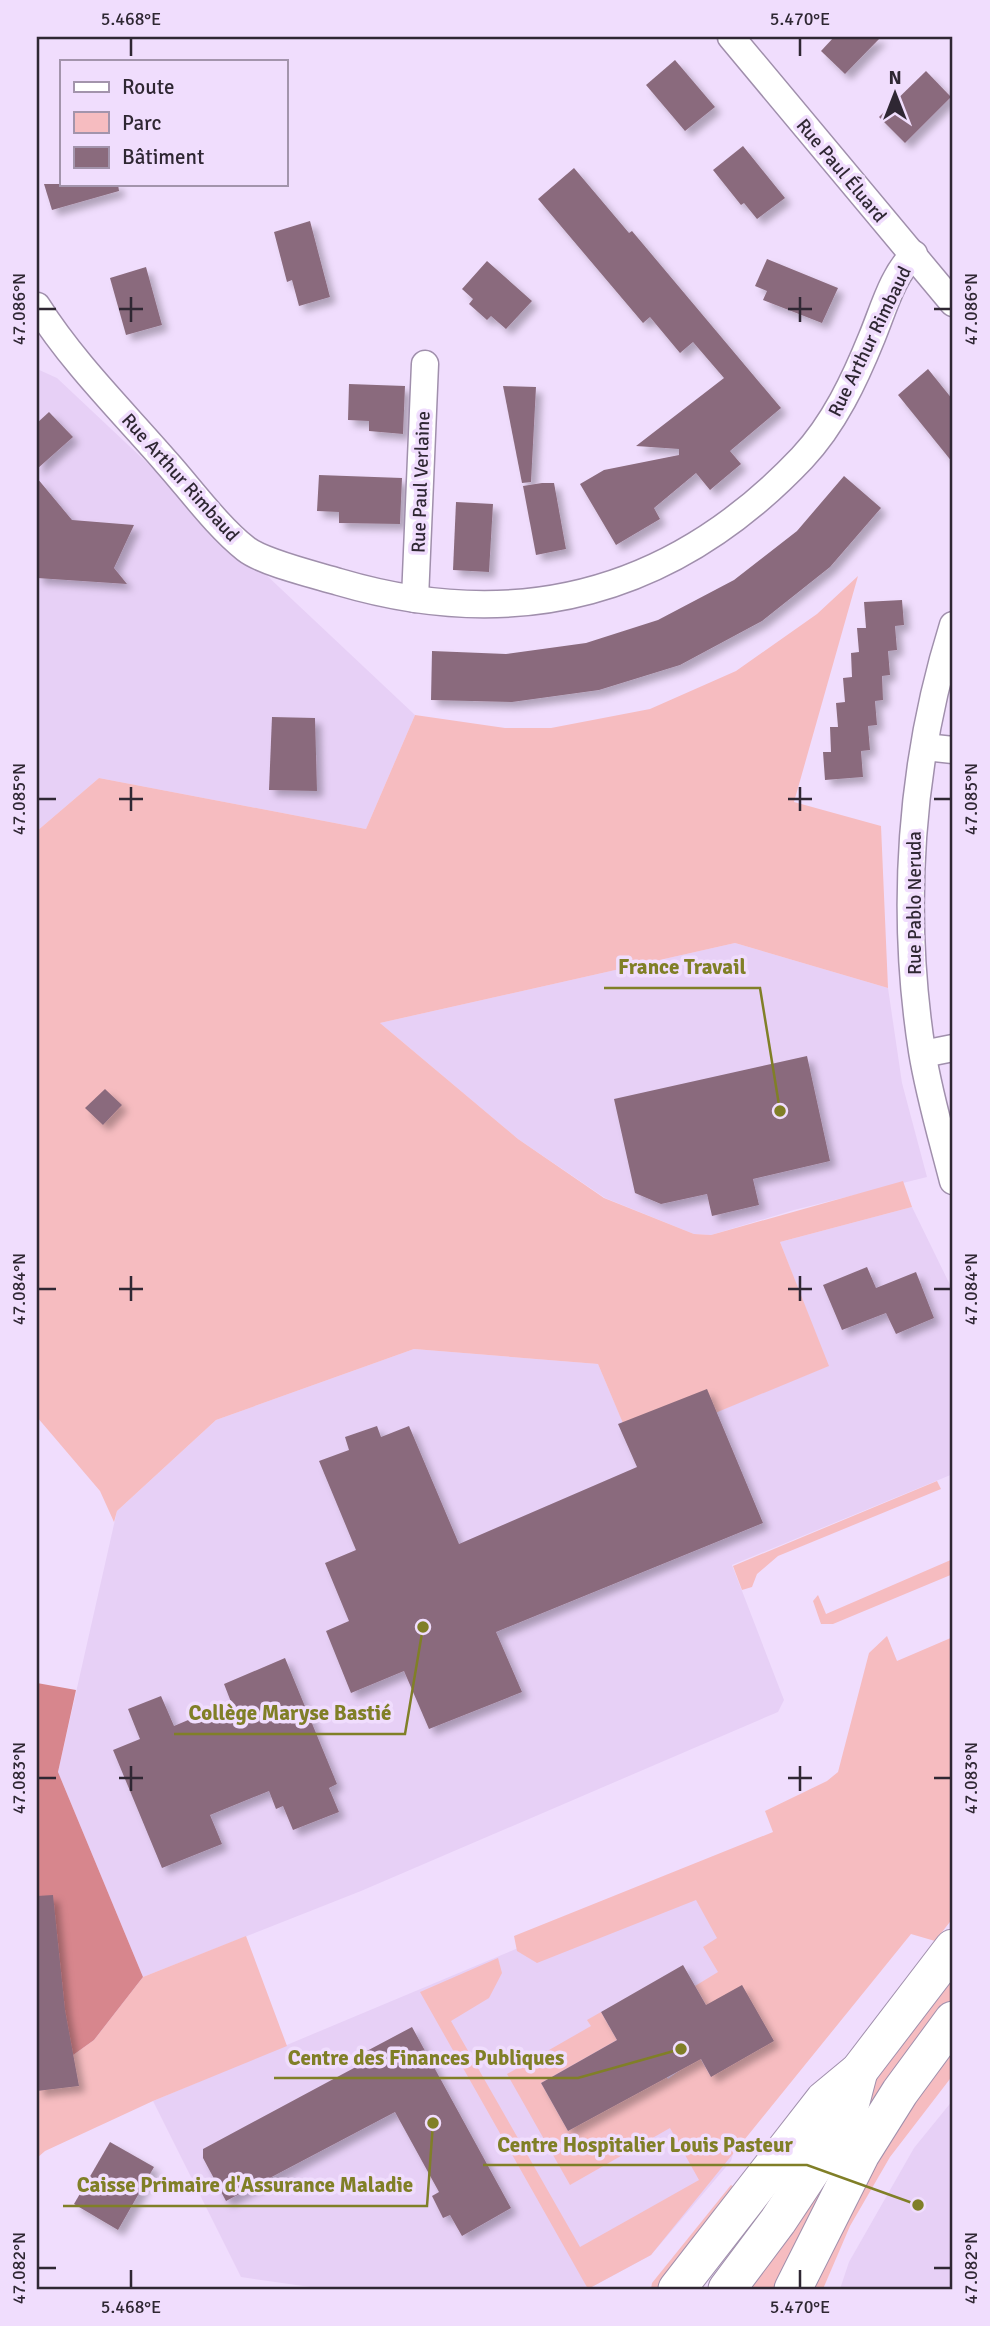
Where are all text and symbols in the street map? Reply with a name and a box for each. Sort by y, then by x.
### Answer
text: 5.468°E [101,8,161,30]
text: 5.470°E [770,8,830,30]
legend [60,60,287,186]
north arrow [860,60,930,130]
text: N [888,66,902,90]
text: Route [122,74,174,100]
text: Parc [122,110,161,136]
street label: Rue Paul Éluard [791,114,892,227]
text: Bâtiment [122,144,204,170]
street label: Rue Arthur Rimbaud [823,262,917,421]
text: 47.086°N [8,273,30,345]
text: 47.086°N [960,273,982,345]
street label: Rue Arthur Rimbaud [116,409,244,547]
street label: Rue Paul Verlaine [407,411,435,553]
text: 47.085°N [8,763,30,835]
text: 47.085°N [960,763,982,835]
street label: Rue Pablo Neruda [903,831,927,975]
callout: France Travail [604,946,760,988]
text: France Travail [618,954,746,980]
text: 47.084°N [8,1253,30,1325]
text: 47.084°N [960,1253,982,1325]
callout: Collège Maryse Bastié [174,1692,405,1734]
text: Collège Maryse Bastié [189,1700,391,1726]
text: 47.083°N [8,1742,30,1814]
text: 47.083°N [960,1742,982,1814]
callout: Centre des Finances Publiques [274,2036,578,2078]
text: Centre des Finances Publiques [288,2045,564,2071]
callout: Centre Hospitalier Louis Pasteur [483,2123,807,2165]
text: Centre Hospitalier Louis Pasteur [497,2132,794,2158]
callout: Caisse Primaire d'Assurance Maladie [63,2164,427,2206]
text: Caisse Primaire d'Assurance Maladie [77,2172,413,2198]
text: 47.082°N [8,2232,30,2304]
text: 47.082°N [960,2232,982,2304]
text: 5.468°E [101,2296,161,2318]
text: 5.470°E [770,2296,830,2318]

